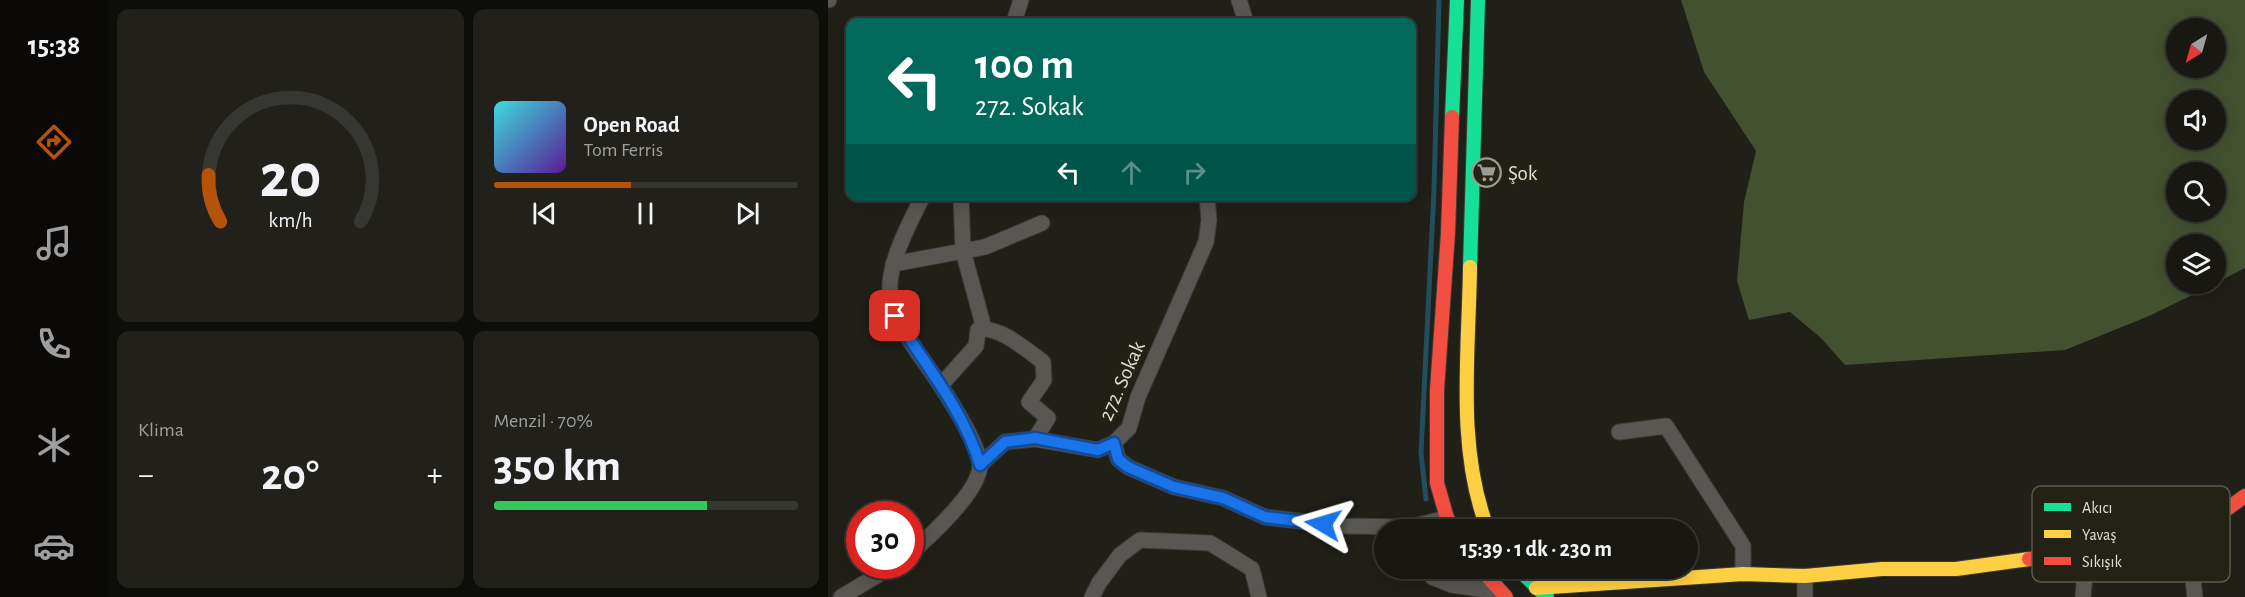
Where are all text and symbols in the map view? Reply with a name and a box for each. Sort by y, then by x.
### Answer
north arrow [2166,18,2226,78]
map controls [2166,18,2226,294]
text: 15:38 [28,32,80,59]
icon: left [876,42,954,120]
text: 100 m [975,44,1074,86]
button: sound [2166,90,2226,150]
text: 272. Sokak [975,93,1084,120]
text: Open Road [584,114,680,136]
icon: directions [33,121,75,163]
text: Tom Ferris [584,140,663,160]
text: 20 [259,147,321,209]
icon: left [1052,156,1085,189]
icon: ahead [1115,156,1148,189]
icon: right [1178,156,1211,189]
supermarket icon: Şok [1471,157,1503,189]
button: search [2166,162,2226,222]
place label: Şok [1508,163,1538,184]
icon: previous [528,197,561,230]
icon: pause [629,197,662,230]
icon: next [731,197,764,230]
text: km/h [268,211,312,232]
icon: music [33,222,75,264]
button: layers [2166,234,2226,294]
pin [869,290,920,341]
icon: arrive [878,299,911,332]
icon: phone [33,323,75,365]
street label: 272. Sokak [1095,338,1149,424]
text: Menzil · 70% [494,411,593,431]
text: Klima [138,420,184,440]
icon: climate [33,424,75,466]
text: 350 km [494,444,621,489]
text: 20° [261,453,319,498]
text: − [138,459,154,492]
text: + [427,459,442,492]
legend [2032,486,2230,582]
position arrow [1291,492,1355,556]
text: Akıcı [2082,500,2112,516]
speed limit sign: 30 [846,501,924,579]
icon: car [33,525,75,567]
text: Yavaş [2082,527,2117,543]
text: 15:39 · 1 dk · 230 m [1460,538,1612,560]
text: Sıkışık [2082,554,2122,570]

